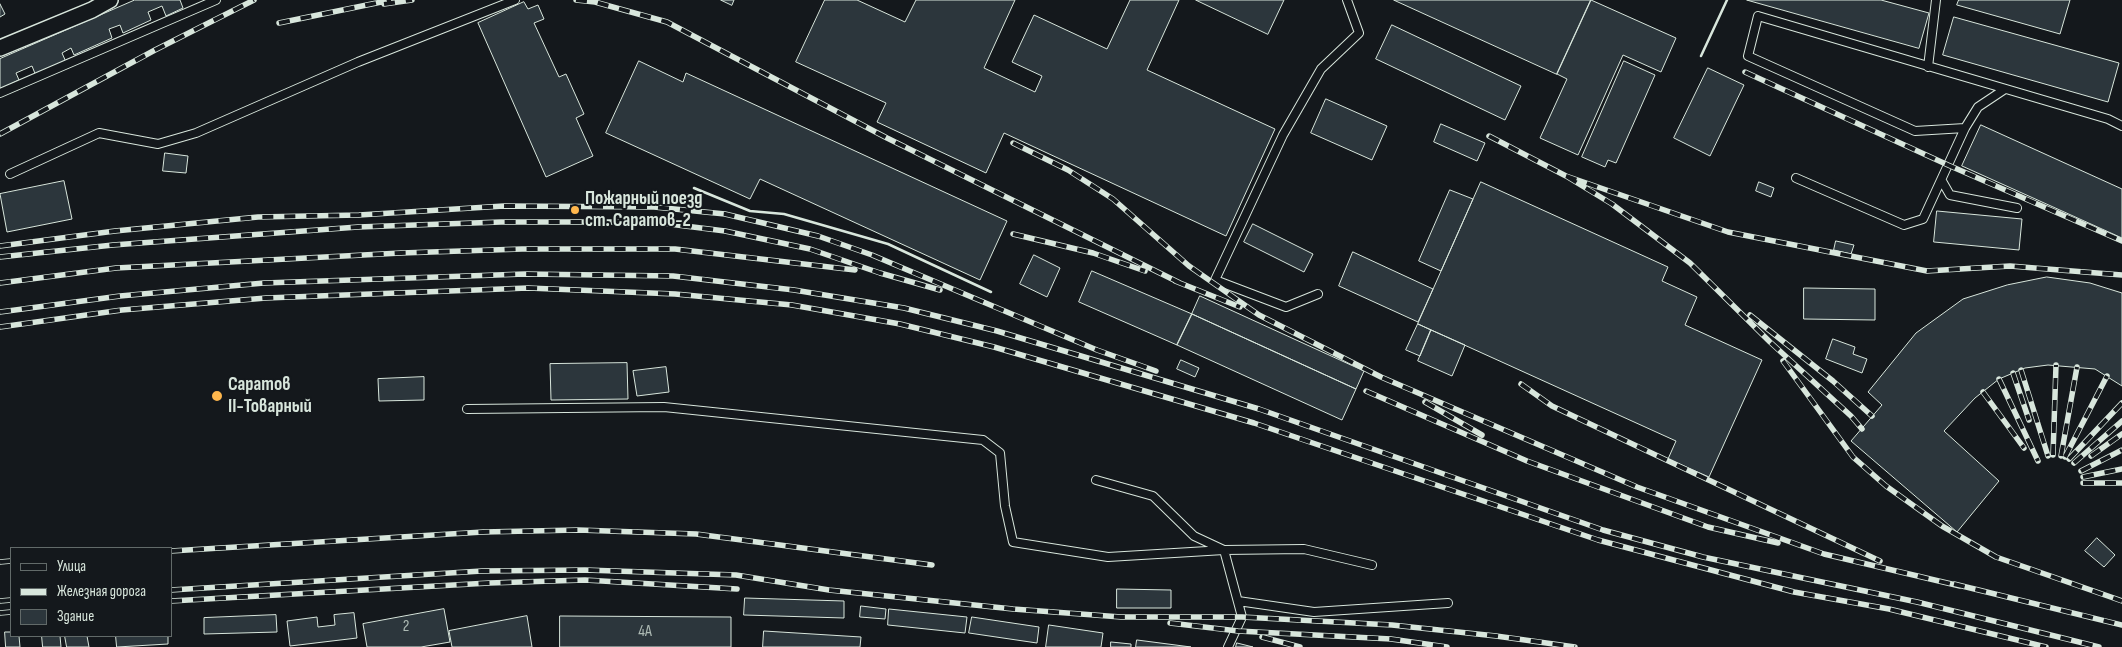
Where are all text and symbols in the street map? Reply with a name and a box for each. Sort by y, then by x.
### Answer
place label: Пожарный поезд ст. Саратов-2 [585,188,703,232]
marker: Пожарный поезд ст. Саратов-2 [569,204,581,216]
place label: Саратов II-Товарный [228,374,312,418]
marker: Саратов II-Товарный [210,389,224,403]
legend [10,547,172,637]
text: Улица [57,557,86,576]
text: Железная дорога [57,582,146,601]
text: Здание [57,607,94,626]
house number: 2 [403,617,409,637]
house number: 4А [638,622,652,642]

